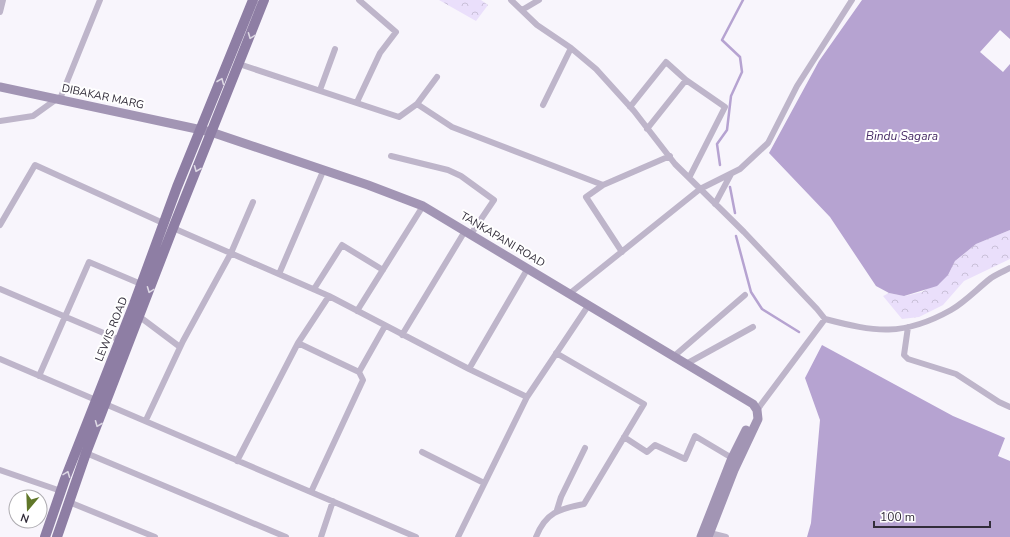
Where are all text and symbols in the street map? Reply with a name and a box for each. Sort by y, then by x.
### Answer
one-way arrow [247,33,255,40]
one-way arrow [216,77,224,84]
street label: DIBAKAR MARG [60,80,145,113]
water label: Bindu Sagara [866,128,938,144]
one-way arrow [193,165,201,172]
street label: TANKAPANI ROAD [458,208,548,271]
one-way arrow [147,286,155,293]
street label: LEWIS ROAD [92,295,131,364]
one-way arrow [94,421,102,428]
one-way arrow [63,470,71,477]
north arrow [8,489,48,529]
scale bar [874,503,990,529]
text: 100 m [880,509,915,525]
text: N [19,510,31,526]

